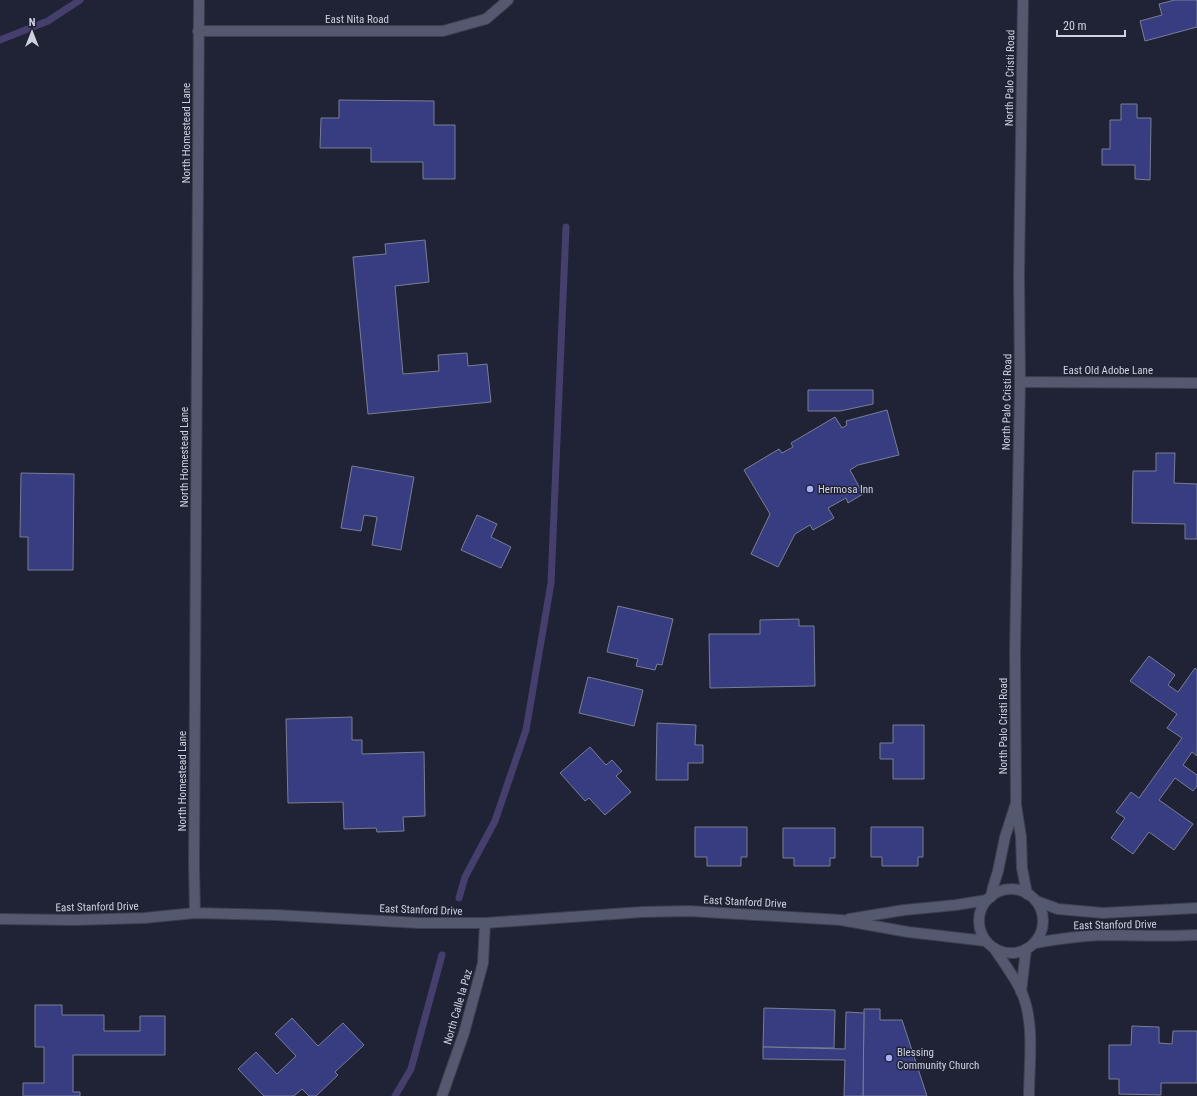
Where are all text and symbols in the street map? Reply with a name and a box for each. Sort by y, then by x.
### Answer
north arrow [12,12,52,52]
scale bar [1057,12,1125,38]
street label: East Nita Road [325,13,389,26]
text: N [29,16,36,29]
text: 20 m [1063,19,1087,33]
street label: North Palo Cristi Road [1003,30,1017,126]
street label: North Homestead Lane [180,83,193,183]
street label: North Palo Cristi Road [1000,354,1014,450]
street label: East Old Adobe Lane [1063,364,1153,377]
street label: North Homestead Lane [178,407,191,507]
place label: Hermosa Inn [818,483,873,496]
marker: Hermosa Inn [805,484,815,494]
street label: North Palo Cristi Road [997,678,1010,774]
street label: North Homestead Lane [176,731,189,831]
street label: East Stanford Drive [703,893,787,911]
street label: East Stanford Drive [55,900,139,914]
street label: East Stanford Drive [379,902,463,918]
street label: East Stanford Drive [1073,918,1157,932]
street label: North Calle la Paz [441,968,475,1046]
place label: Blessing Community Church [897,1046,979,1072]
marker: Blessing Community Church [884,1053,894,1063]

